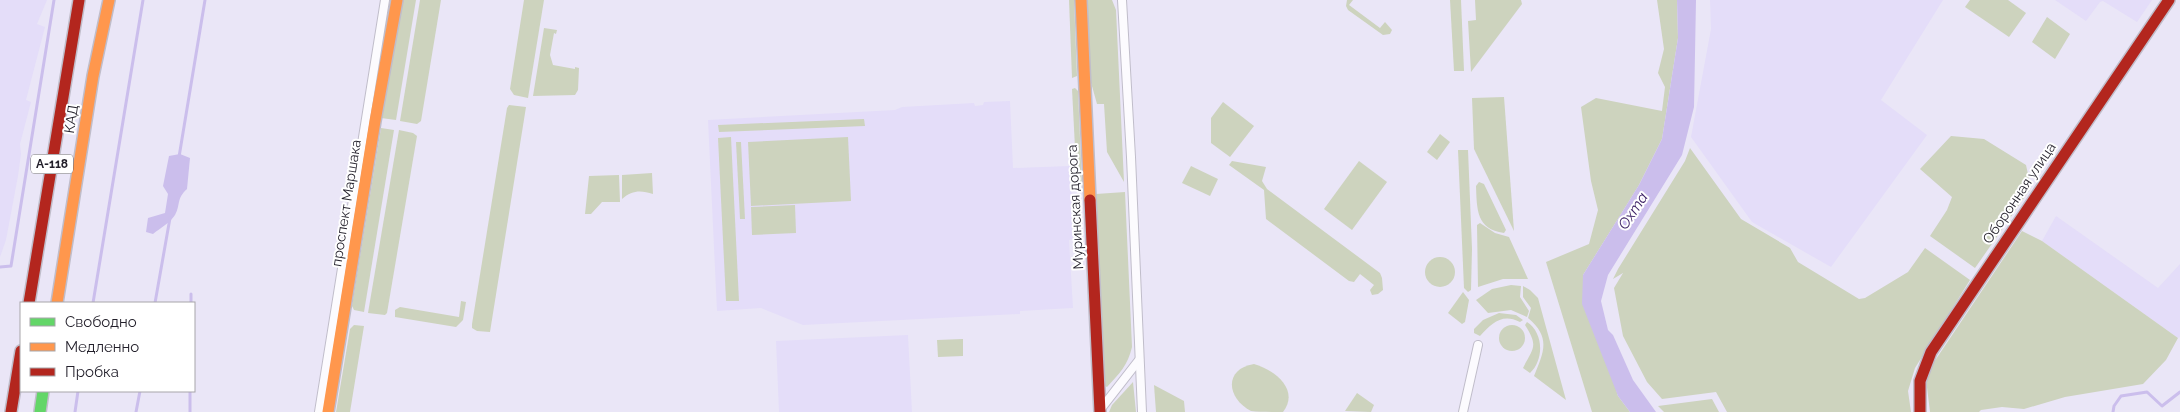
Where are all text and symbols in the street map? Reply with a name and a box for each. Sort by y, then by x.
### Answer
street label: КАД [61,104,81,134]
street label: проспект Маршака [328,138,364,268]
street label: Оборонная улица [1979,139,2059,247]
street label: Муринская дорога [1064,144,1086,270]
road number: А-118 [31,154,73,173]
water label: Охта [1614,189,1652,233]
legend [20,302,195,392]
text: Свободно [65,313,137,331]
text: Медленно [65,338,139,356]
text: Пробка [65,363,119,381]

